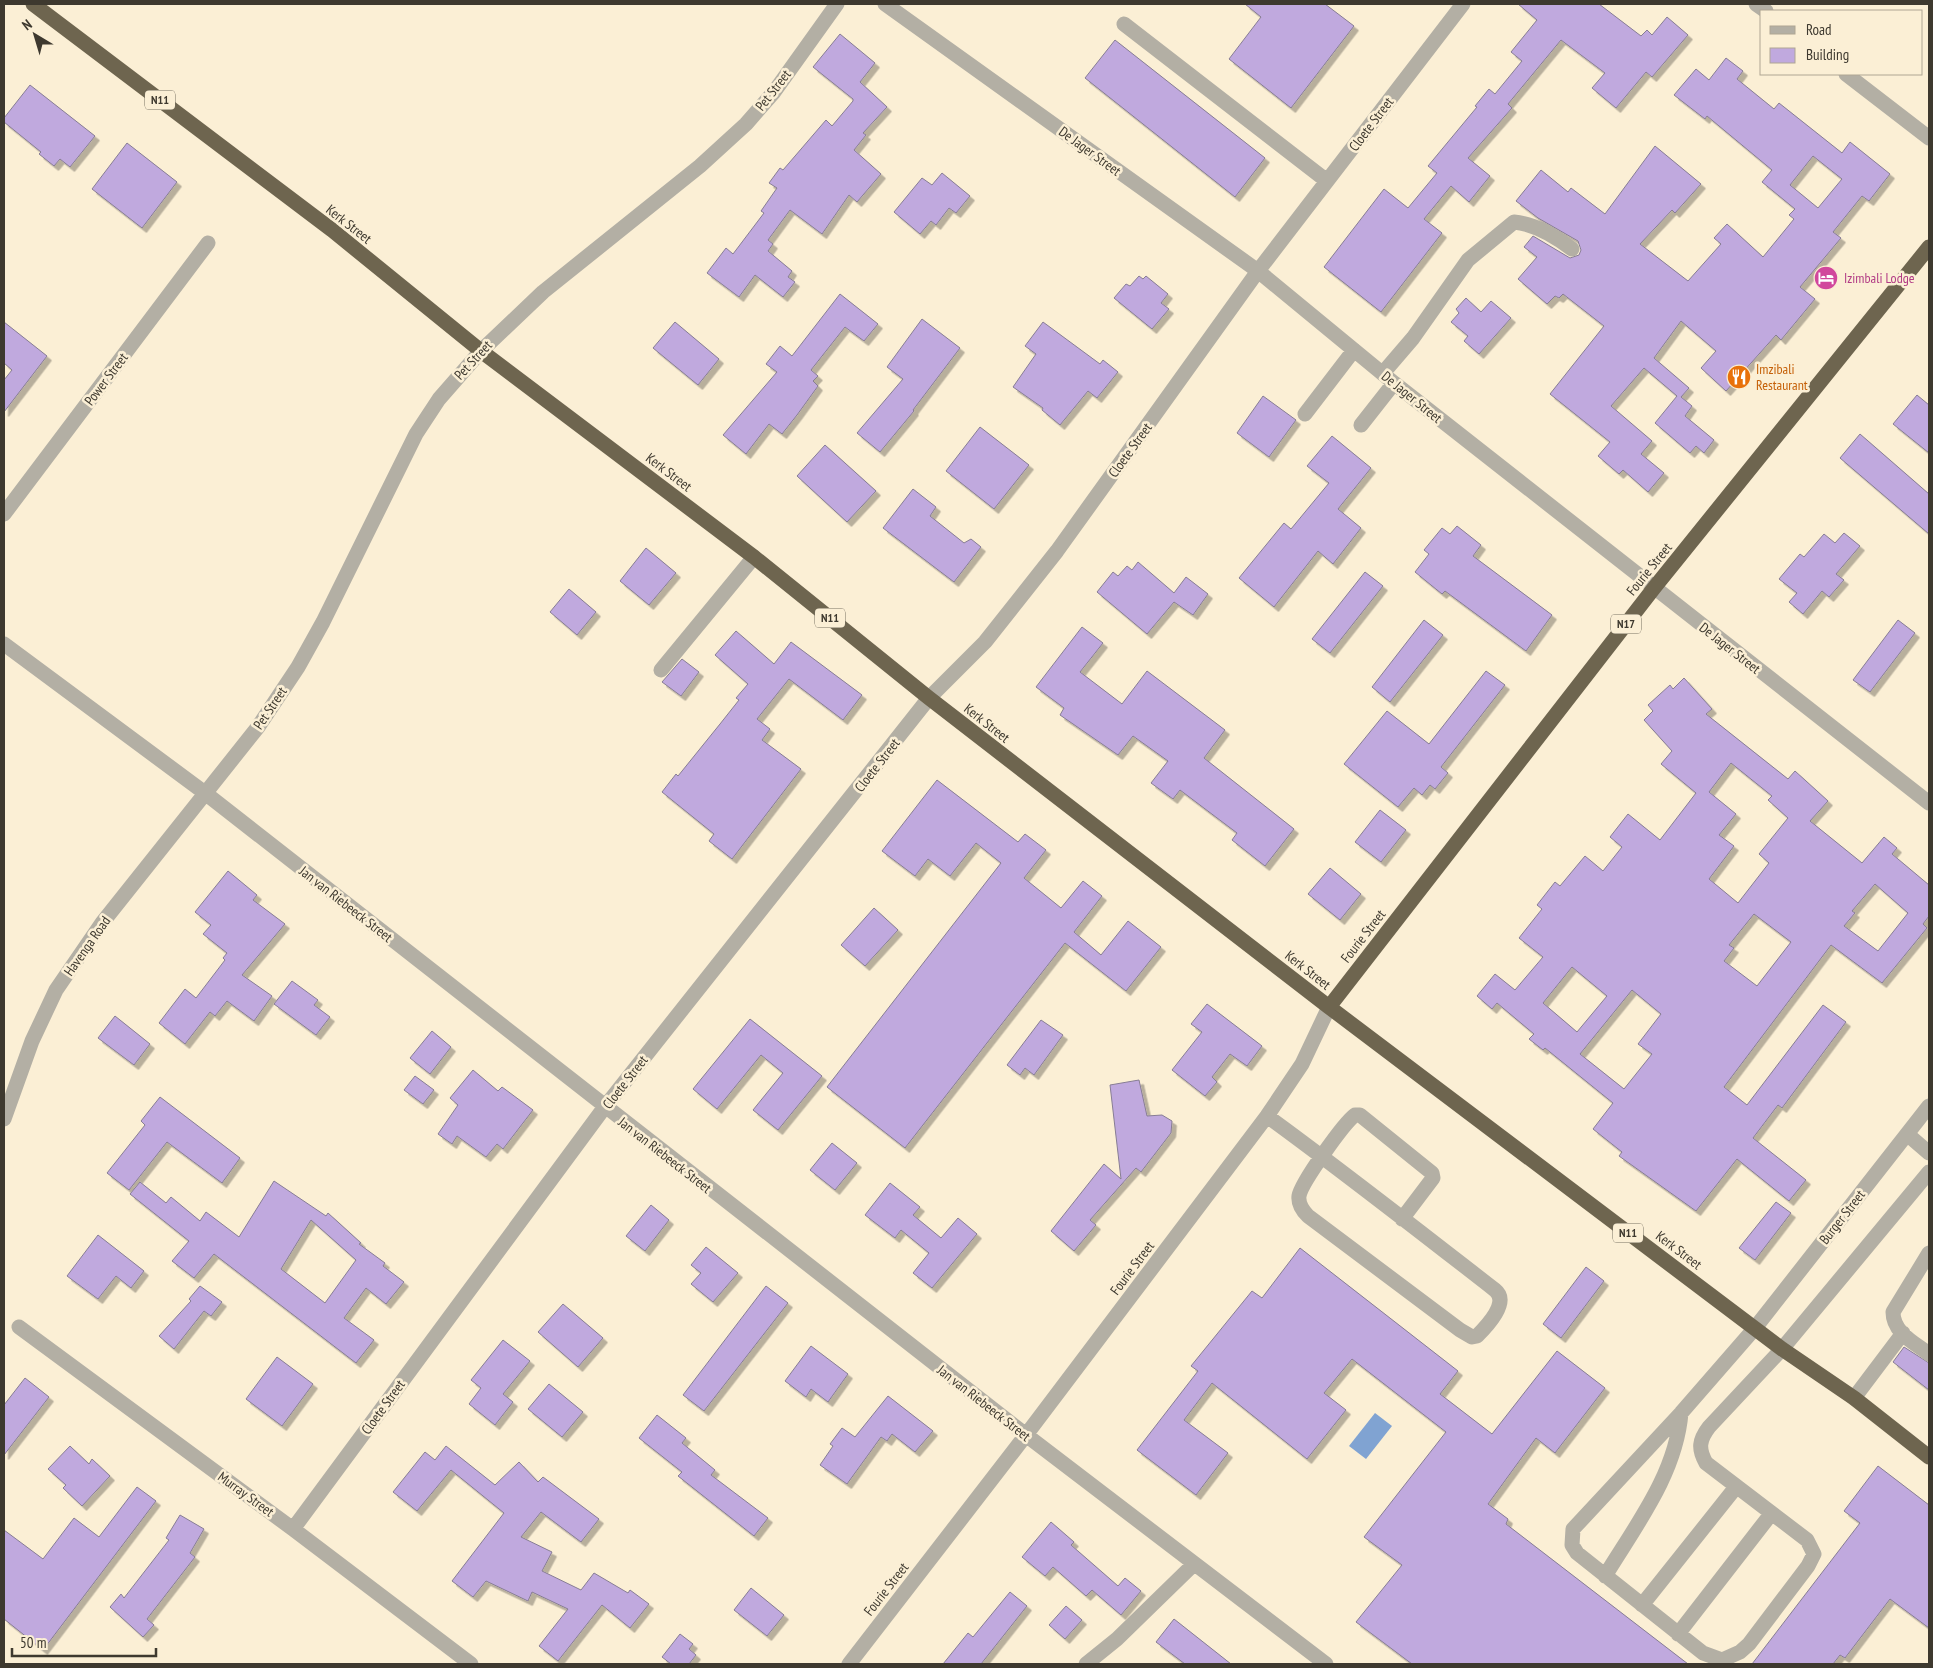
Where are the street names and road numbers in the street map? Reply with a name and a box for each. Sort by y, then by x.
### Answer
street label: Pet Street [751,66,795,114]
road number: N11 [145,90,175,110]
street label: Cloete Street [1345,93,1397,155]
street label: De Jager Street [1055,122,1125,180]
street label: Kerk Street [323,201,376,248]
street label: Pet Street [450,336,496,384]
street label: Power Street [80,349,132,409]
street label: De Jager Street [1378,367,1446,427]
street label: Cloete Street [1104,419,1156,481]
street label: Kerk Street [642,449,696,495]
street label: Fourie Street [1622,539,1676,599]
road number: N11 [815,608,845,628]
road number: N17 [1611,614,1641,634]
street label: De Jager Street [1696,619,1764,678]
street label: Pet Street [249,683,291,733]
street label: Kerk Street [961,700,1014,747]
street label: Cloete Street [851,735,904,795]
street label: Jan van Riebeeck Street [295,861,396,946]
street label: Fourie Street [1337,906,1389,966]
street label: Havenga Road [60,913,114,979]
street label: Kerk Street [1282,947,1335,994]
street label: Cloete Street [599,1052,652,1112]
street label: Jan van Riebeeck Street [614,1112,715,1197]
street label: Burger Street [1815,1186,1869,1248]
road number: N11 [1613,1224,1643,1242]
street label: Kerk Street [1652,1227,1706,1273]
street label: Fourie Street [1106,1238,1158,1298]
street label: Jan van Riebeeck Street [933,1360,1034,1445]
street label: Cloete Street [357,1376,409,1438]
street label: Murray Street [214,1468,278,1520]
street label: Fourie Street [860,1559,912,1619]

